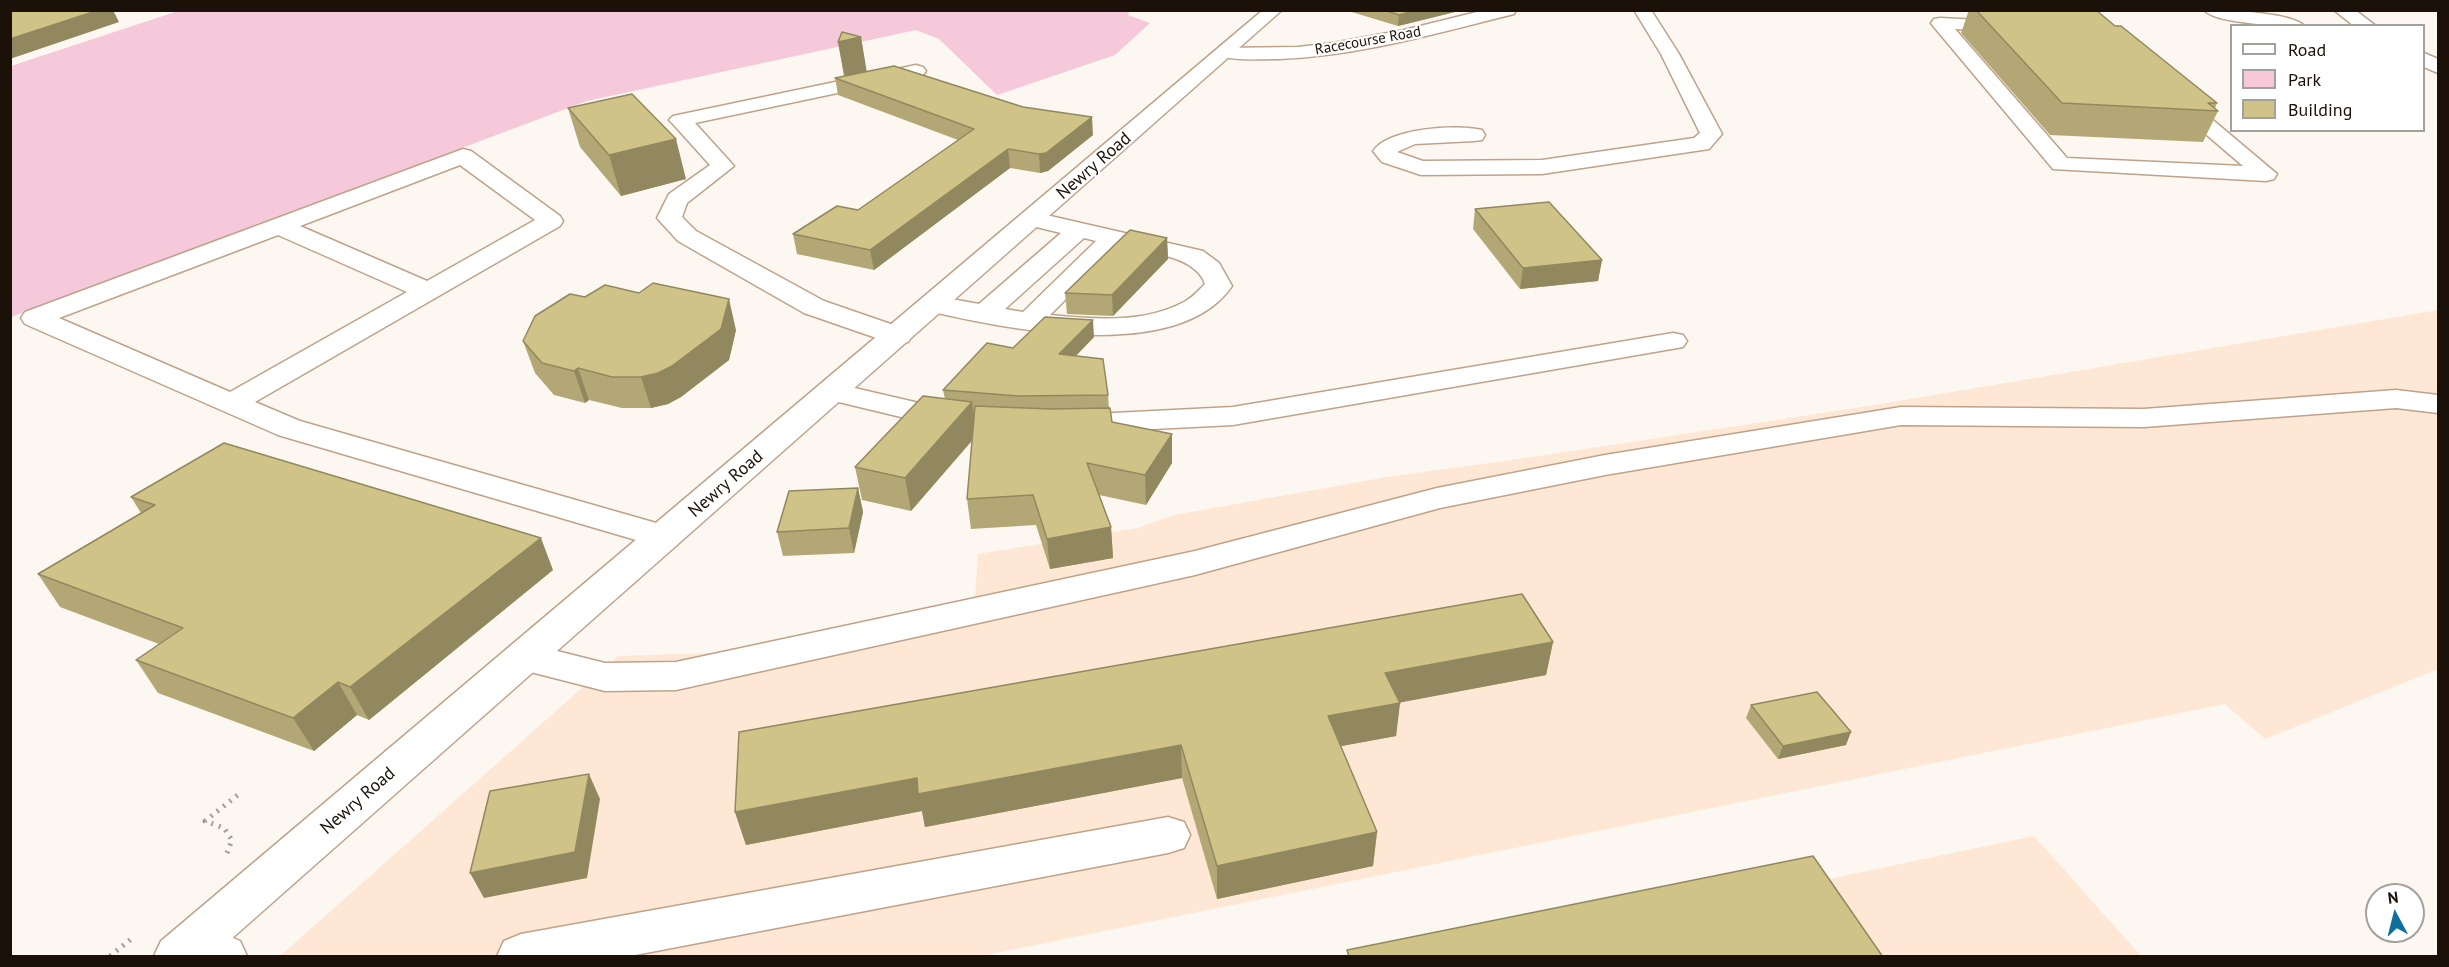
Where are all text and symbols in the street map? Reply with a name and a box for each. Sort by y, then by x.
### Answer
street label: Racecourse Road [1314,23,1422,59]
legend [2230,24,2425,132]
text: Road [2288,38,2326,61]
text: Park [2288,68,2321,91]
text: Building [2288,98,2352,121]
street label: Newry Road [1052,128,1136,204]
street label: Newry Road [684,446,768,522]
street label: Newry Road [316,763,400,839]
north arrow [2365,883,2425,943]
text: N [2387,887,2399,908]

